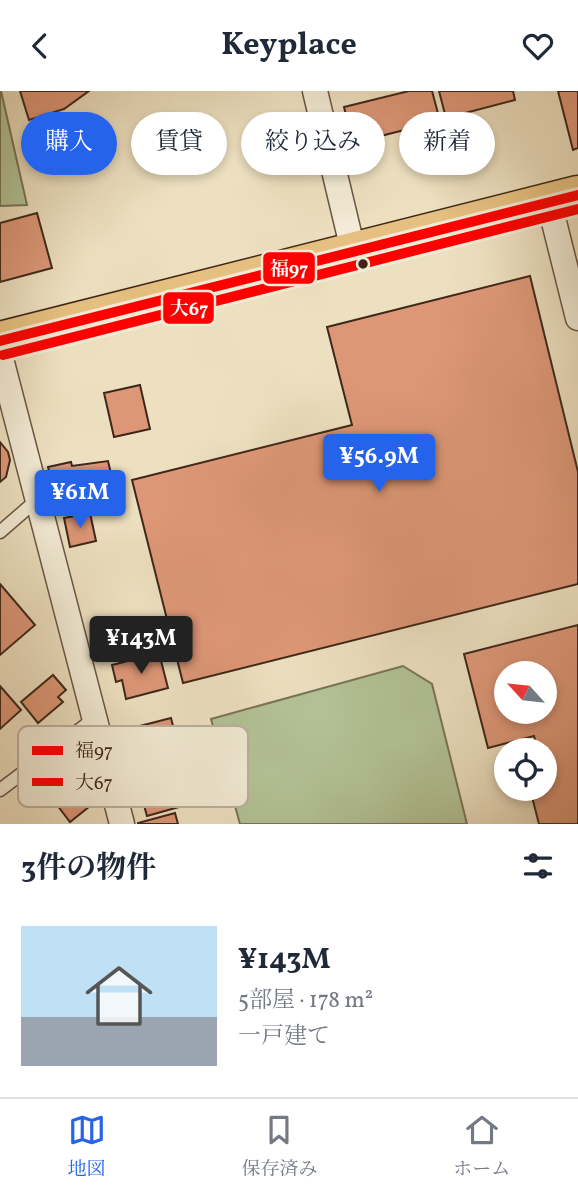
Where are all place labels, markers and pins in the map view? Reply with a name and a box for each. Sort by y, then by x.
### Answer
unlabelled marker [356,257,370,271]
pin: ¥56.9M [322,435,436,494]
pin: ¥61M [39,471,121,530]
pin: ¥143M [92,617,190,676]

